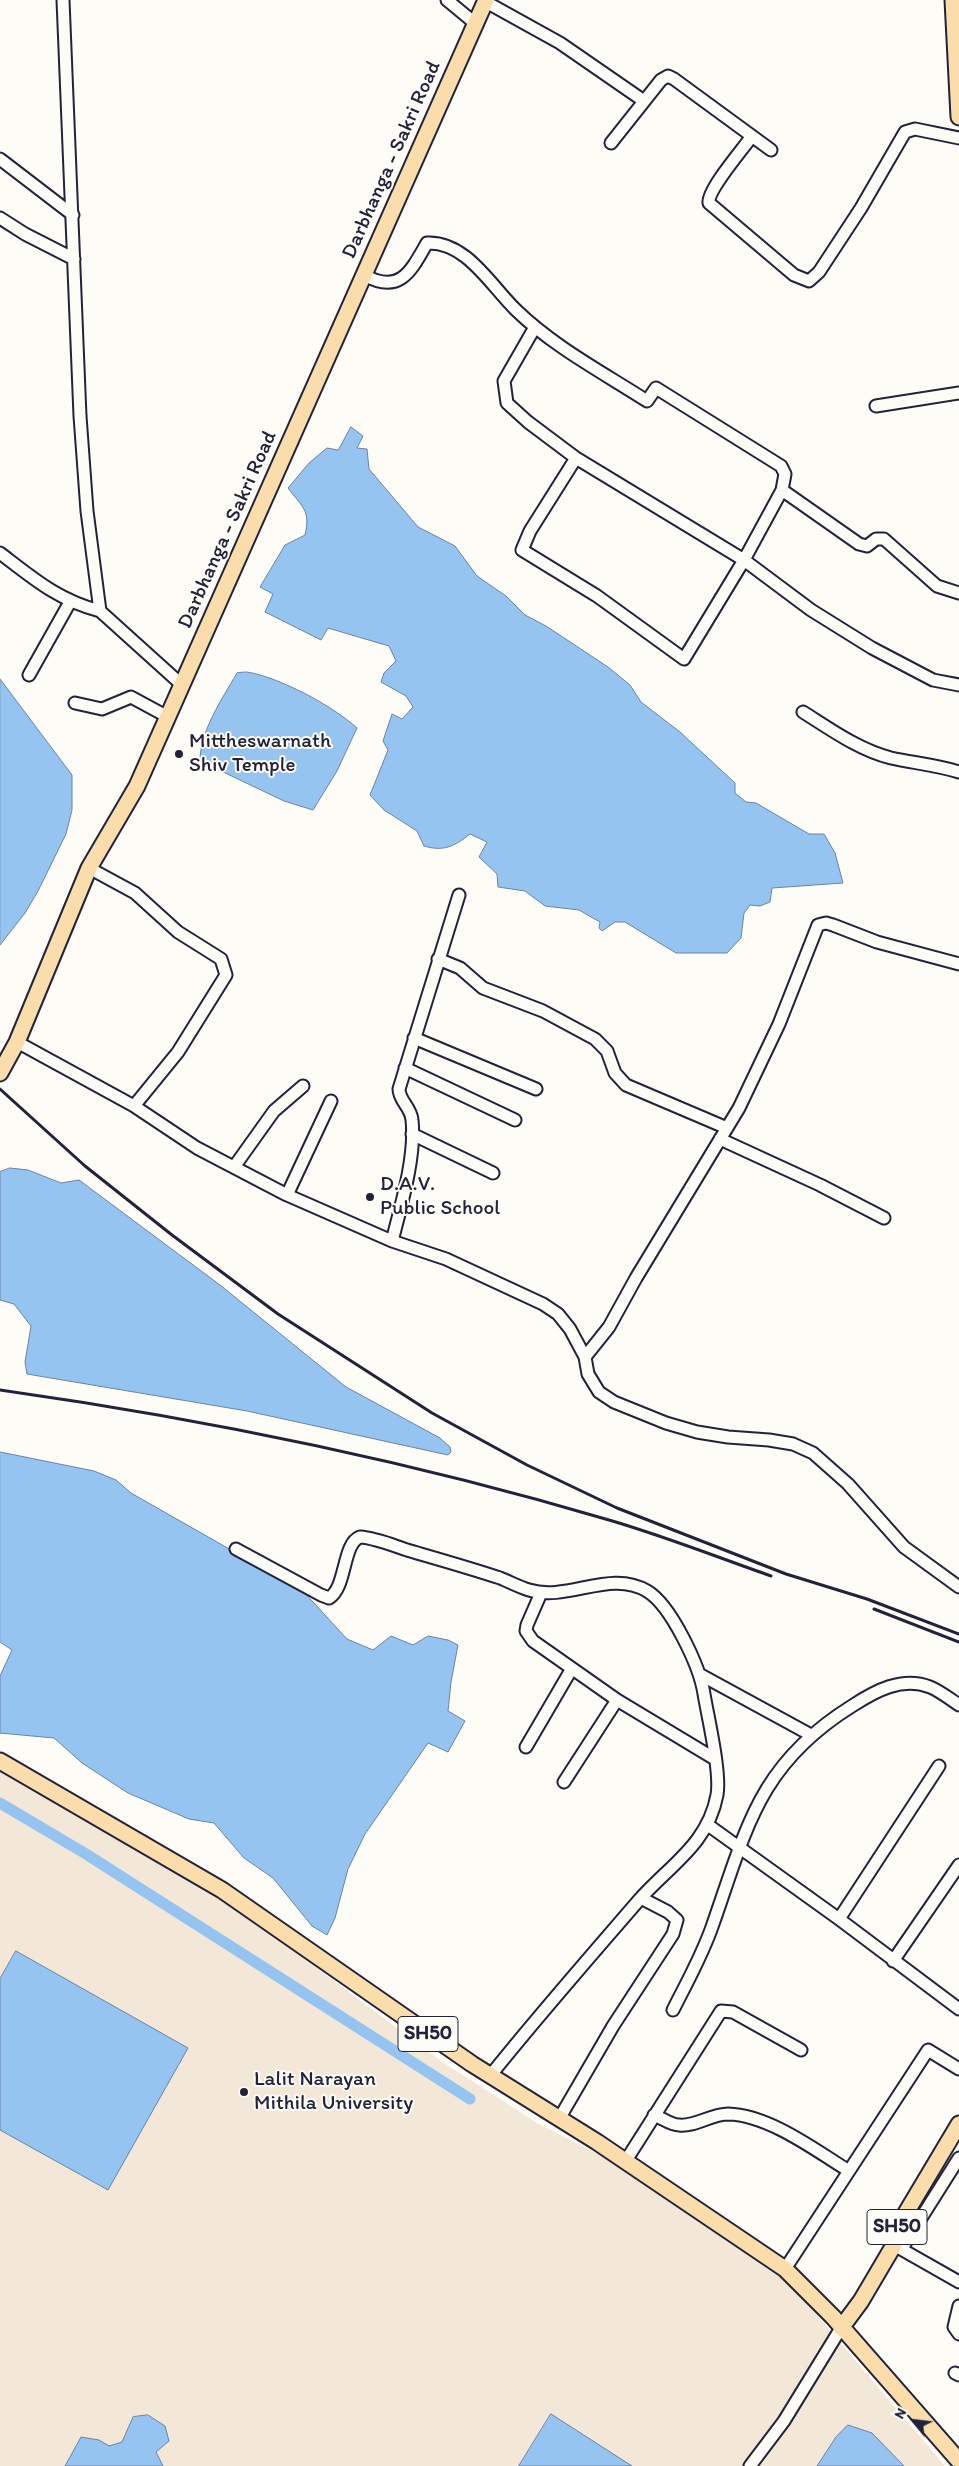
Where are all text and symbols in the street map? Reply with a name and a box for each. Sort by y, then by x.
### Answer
street label: Darbhanga - Sakri Road [337,57,447,263]
street label: Darbhanga - Sakri Road [173,427,283,633]
place label: Mittheswarnath Shiv Temple [189,729,331,779]
marker: Mittheswarnath Shiv Temple [173,748,185,760]
place label: D.A.V. Public School [380,1172,500,1222]
marker: D.A.V. Public School [364,1191,376,1203]
road number: SH50 [398,2016,458,2052]
place label: Lalit Narayan Mithila University [254,2067,413,2117]
marker: Lalit Narayan Mithila University [238,2086,250,2098]
road number: SH50 [867,2210,927,2244]
north arrow [889,2396,939,2446]
text: N [891,2405,910,2422]

